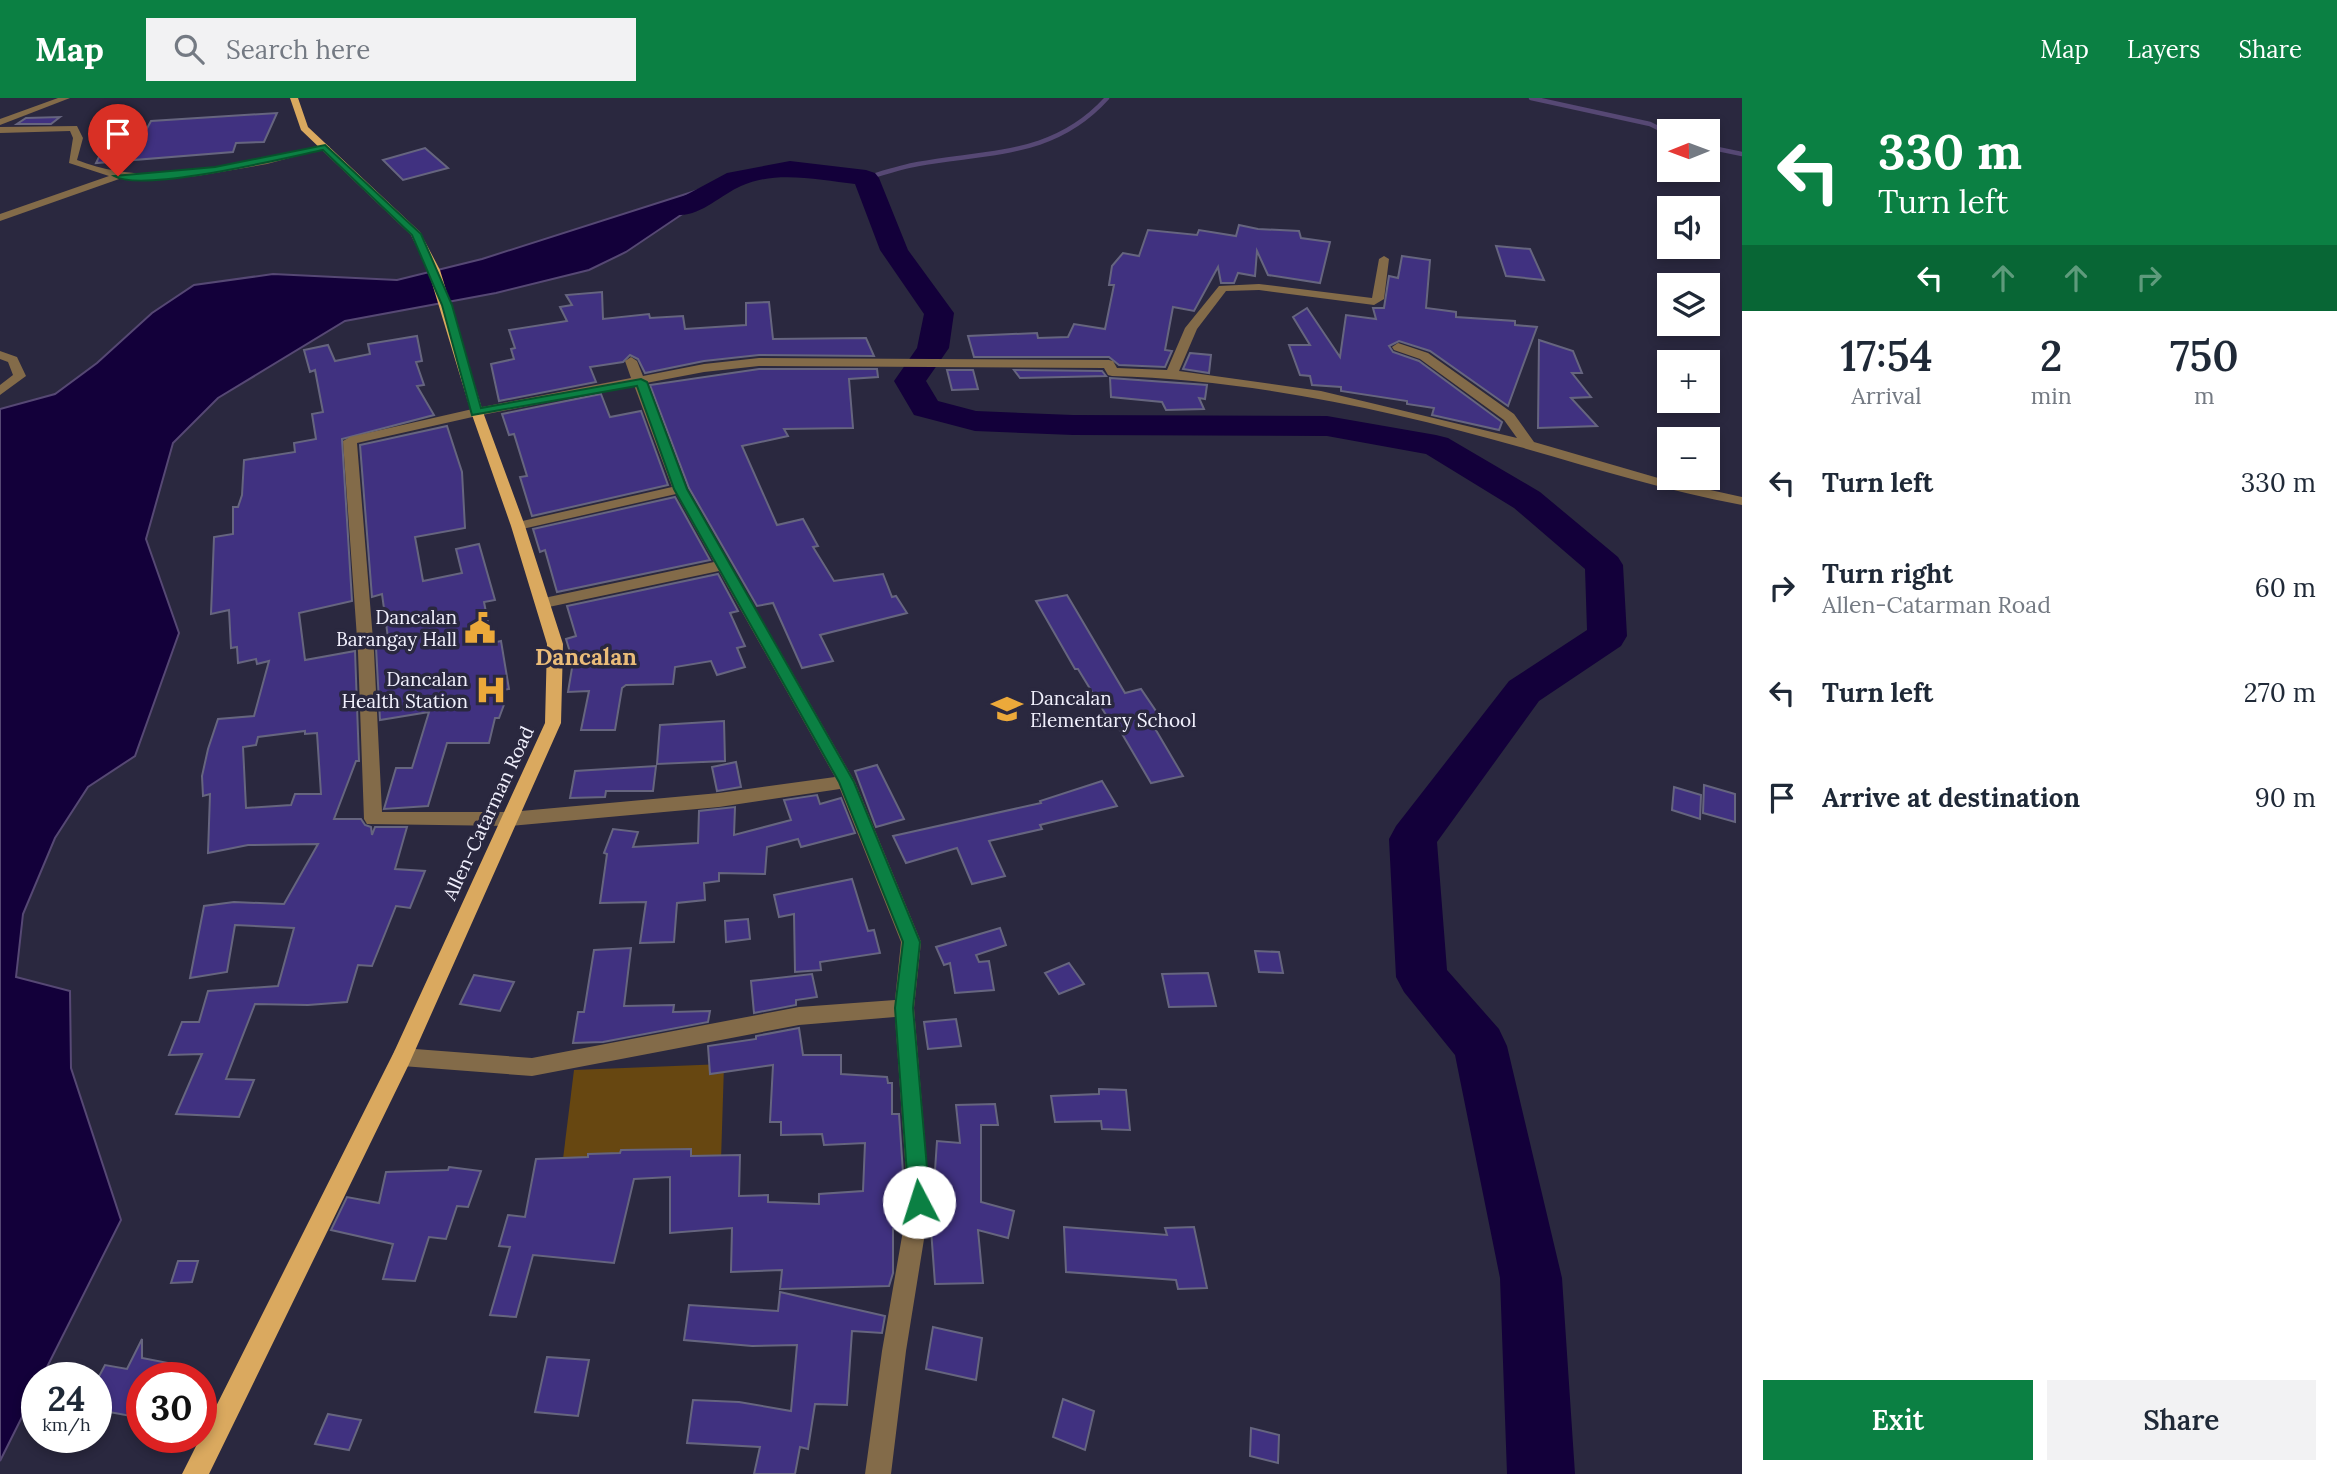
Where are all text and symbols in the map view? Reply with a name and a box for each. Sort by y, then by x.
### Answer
search box [146,18,636,81]
text: Map [35,28,104,70]
icon: search [170,30,208,68]
text: Search here [226,33,370,66]
text: Map [2040,34,2089,65]
text: Layers [2127,34,2200,65]
text: Share [2238,34,2302,65]
pin [88,104,148,176]
icon: arrive [99,115,137,153]
north arrow [1657,119,1720,182]
map controls [1657,119,1720,490]
text: 330 m [1878,120,2022,182]
icon: left [1763,126,1854,217]
text: Turn left [1878,181,2008,222]
button: sound [1657,196,1720,259]
icon: left [1911,259,1949,297]
icon: ahead [1984,259,2022,297]
icon: ahead [2057,259,2095,297]
icon: right [2130,259,2168,297]
button: layers [1657,273,1720,336]
text: 17:54 [1840,329,1933,383]
text: 2 [2040,329,2063,383]
text: 750 [2170,329,2239,383]
button: + [1657,350,1720,413]
text: Arrival [1851,381,1922,410]
text: min [2031,381,2072,410]
text: m [2194,381,2215,410]
button: − [1657,427,1720,490]
icon: left [1763,464,1801,502]
text: Turn left [1822,466,1933,499]
text: 330 m [2241,466,2316,499]
text: Turn right [1822,557,1953,590]
icon: right [1763,569,1801,607]
text: 60 m [2255,571,2316,604]
text: Allen-Catarman Road [1822,590,2051,619]
place label: Dancalan Barangay Hall [336,605,457,651]
public building icon: Dancalan Barangay Hall [463,611,497,645]
district label: Dancalan [535,642,637,671]
place label: Dancalan Health Station [342,667,468,713]
hospital icon: Dancalan Health Station [474,673,508,707]
icon: left [1763,674,1801,712]
text: Turn left [1822,676,1933,709]
text: 270 m [2244,676,2316,709]
place label: Dancalan Elementary School [1030,686,1196,732]
school or university icon: Dancalan Elementary School [990,692,1024,726]
street label: Allen-Catarman Road [437,722,539,905]
icon: arrive [1763,779,1801,817]
text: Arrive at destination [1822,781,2080,814]
text: 90 m [2255,781,2316,814]
position arrow [882,1165,956,1239]
speed limit sign: 30 [126,1362,217,1453]
text: 24 [48,1376,85,1421]
button: Exit [1763,1380,2033,1460]
button: Share [2047,1380,2316,1460]
text: km/h [42,1413,91,1436]

